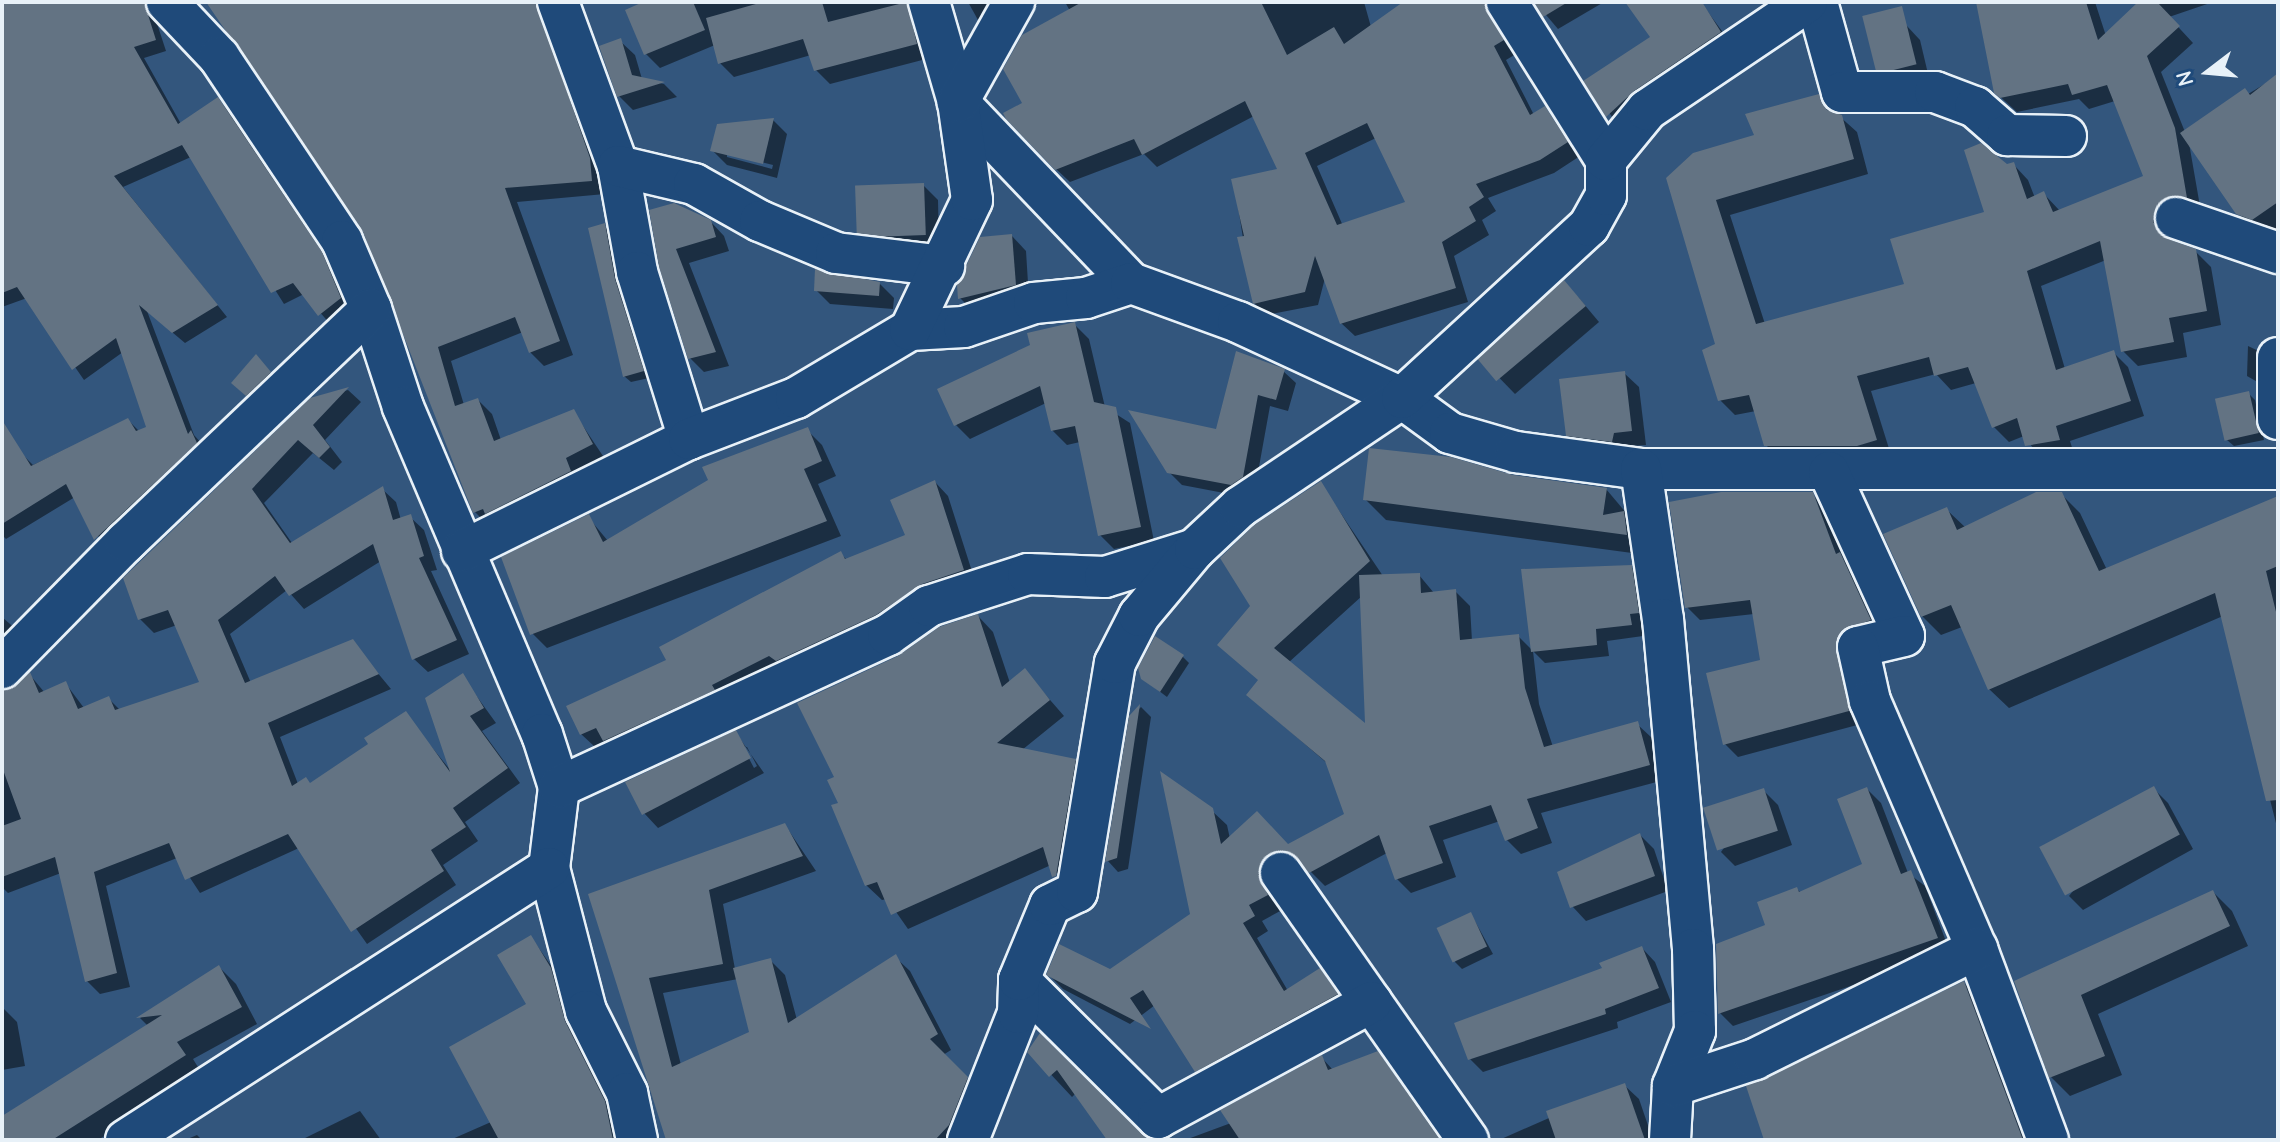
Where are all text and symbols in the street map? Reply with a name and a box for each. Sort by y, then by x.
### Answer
north arrow [2168,32,2248,112]
text: N [2170,68,2199,89]

